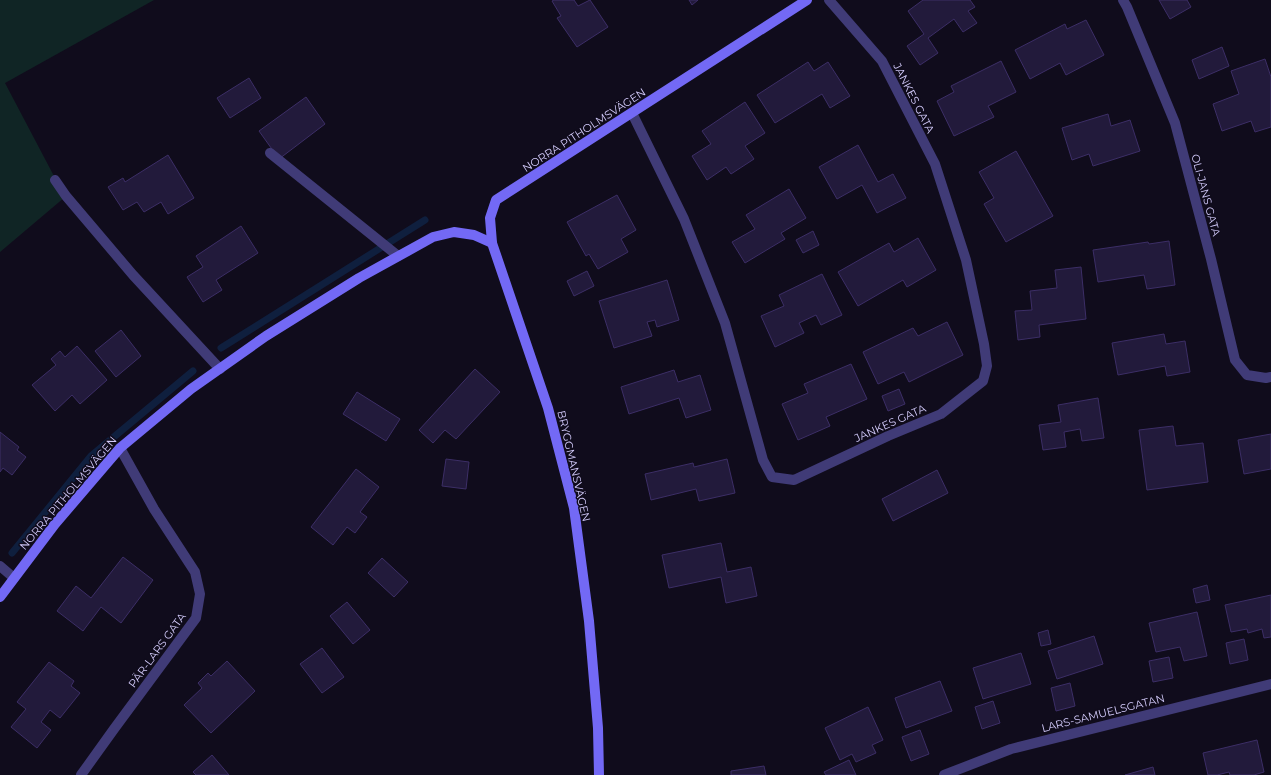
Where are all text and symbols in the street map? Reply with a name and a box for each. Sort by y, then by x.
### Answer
street label: JANKES GATA [890,60,938,136]
street label: NORRA PITHOLMSVÄGEN [520,85,648,175]
street label: OLI-JANS GATA [1188,152,1224,238]
street label: JANKES GATA [851,401,928,445]
street label: BRYGGMANSVÄGEN [554,409,594,523]
street label: NORRA PITHOLMSVÄGEN [16,433,120,553]
street label: PÄR-LARS GATA [125,610,189,690]
street label: LARS-SAMUELSGATAN [1040,691,1166,735]

